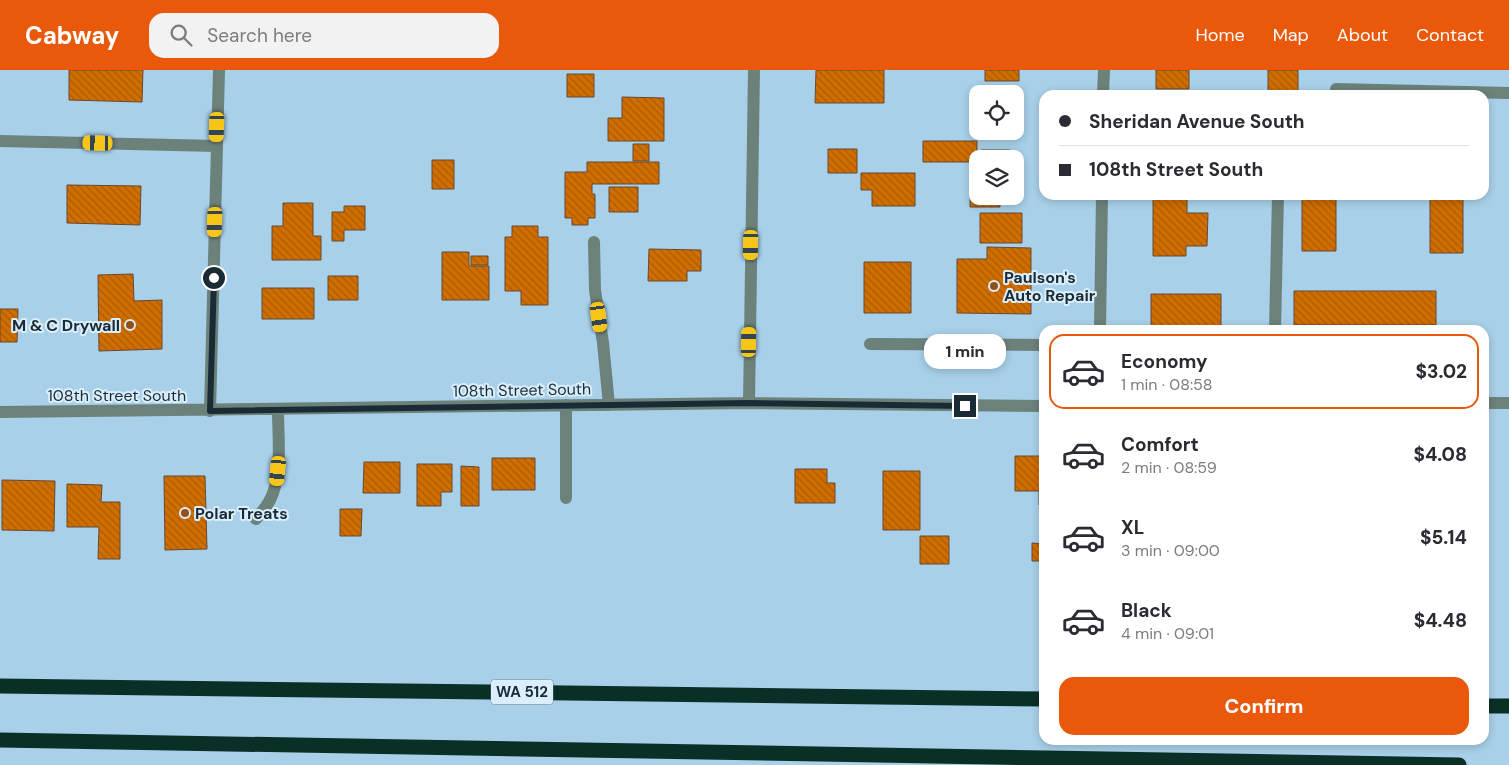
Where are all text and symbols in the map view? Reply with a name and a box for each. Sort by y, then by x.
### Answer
search box [149,13,499,58]
text: Cabway [25,20,119,51]
icon: search [167,21,195,49]
text: Search here [207,23,312,48]
text: Home [1195,23,1245,47]
text: Map [1273,23,1309,47]
text: About [1337,23,1388,47]
text: Contact [1416,23,1484,47]
map controls [969,85,1024,205]
button: locate [969,85,1024,140]
text: Sheridan Avenue South [1089,109,1305,134]
car [208,112,225,142]
car [82,135,113,151]
button: layers [969,150,1024,205]
text: 108th Street South [1089,157,1263,182]
car [206,207,223,237]
car [743,230,758,260]
route start [203,267,225,289]
place label: Paulson's Auto Repair [1004,267,1096,306]
marker: Paulson's Auto Repair [988,280,1000,292]
car [589,301,608,333]
place label: M & C Drywall [12,315,120,336]
marker: M & C Drywall [124,319,136,331]
car [741,327,756,357]
callout: 1 min [924,334,1006,368]
text: 1 min [945,341,985,362]
icon: car [1061,349,1106,394]
text: Economy [1121,349,1208,374]
text: $3.02 [1416,359,1467,384]
text: 1 min · 08:58 [1121,374,1213,395]
street label: 108th Street South [453,378,591,402]
street label: 108th Street South [48,385,186,406]
route end [954,395,976,417]
icon: car [1061,432,1106,477]
text: Comfort [1121,432,1199,457]
text: $4.08 [1413,442,1467,467]
car [268,455,287,487]
text: 2 min · 08:59 [1121,457,1217,478]
place label: Polar Treats [195,503,288,524]
marker: Polar Treats [179,507,191,519]
icon: car [1061,515,1106,560]
text: XL [1121,515,1144,540]
text: $5.14 [1420,525,1467,550]
text: 3 min · 09:00 [1121,540,1220,561]
icon: car [1061,598,1106,643]
text: Black [1121,598,1172,623]
text: $4.48 [1414,608,1467,633]
text: 4 min · 09:01 [1121,623,1214,644]
button: Confirm [1059,677,1469,735]
road number: WA 512 [491,680,553,704]

